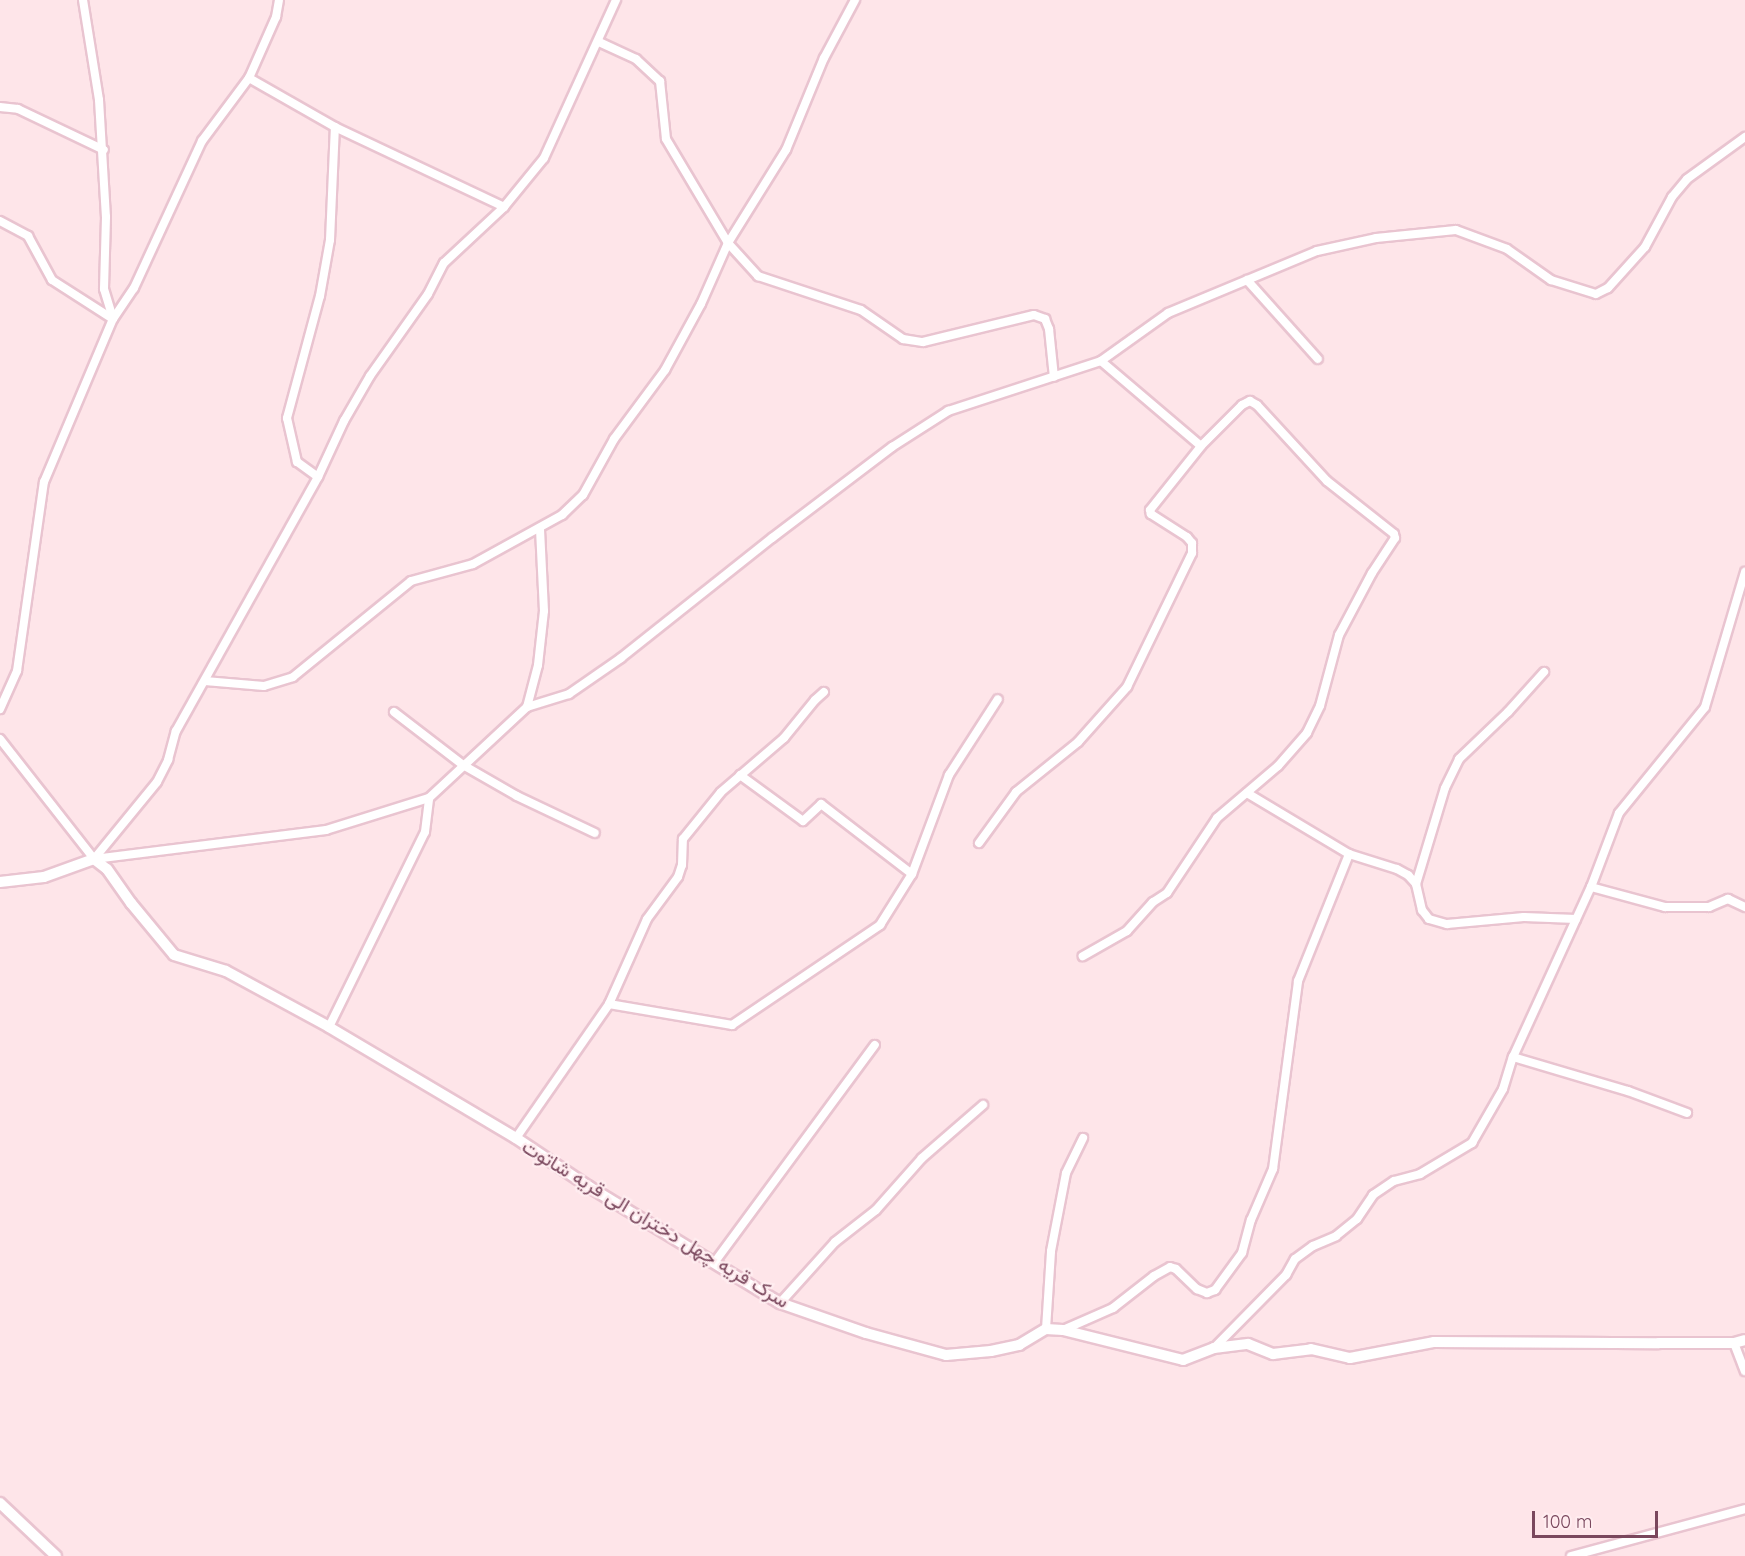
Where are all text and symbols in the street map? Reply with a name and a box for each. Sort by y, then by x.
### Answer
street label: سرک قریه چهل دختران الی قریه شاتوت [518,1134,794,1312]
scale bar [1535,1499,1661,1537]
text: 100 m [1543,1510,1592,1533]

